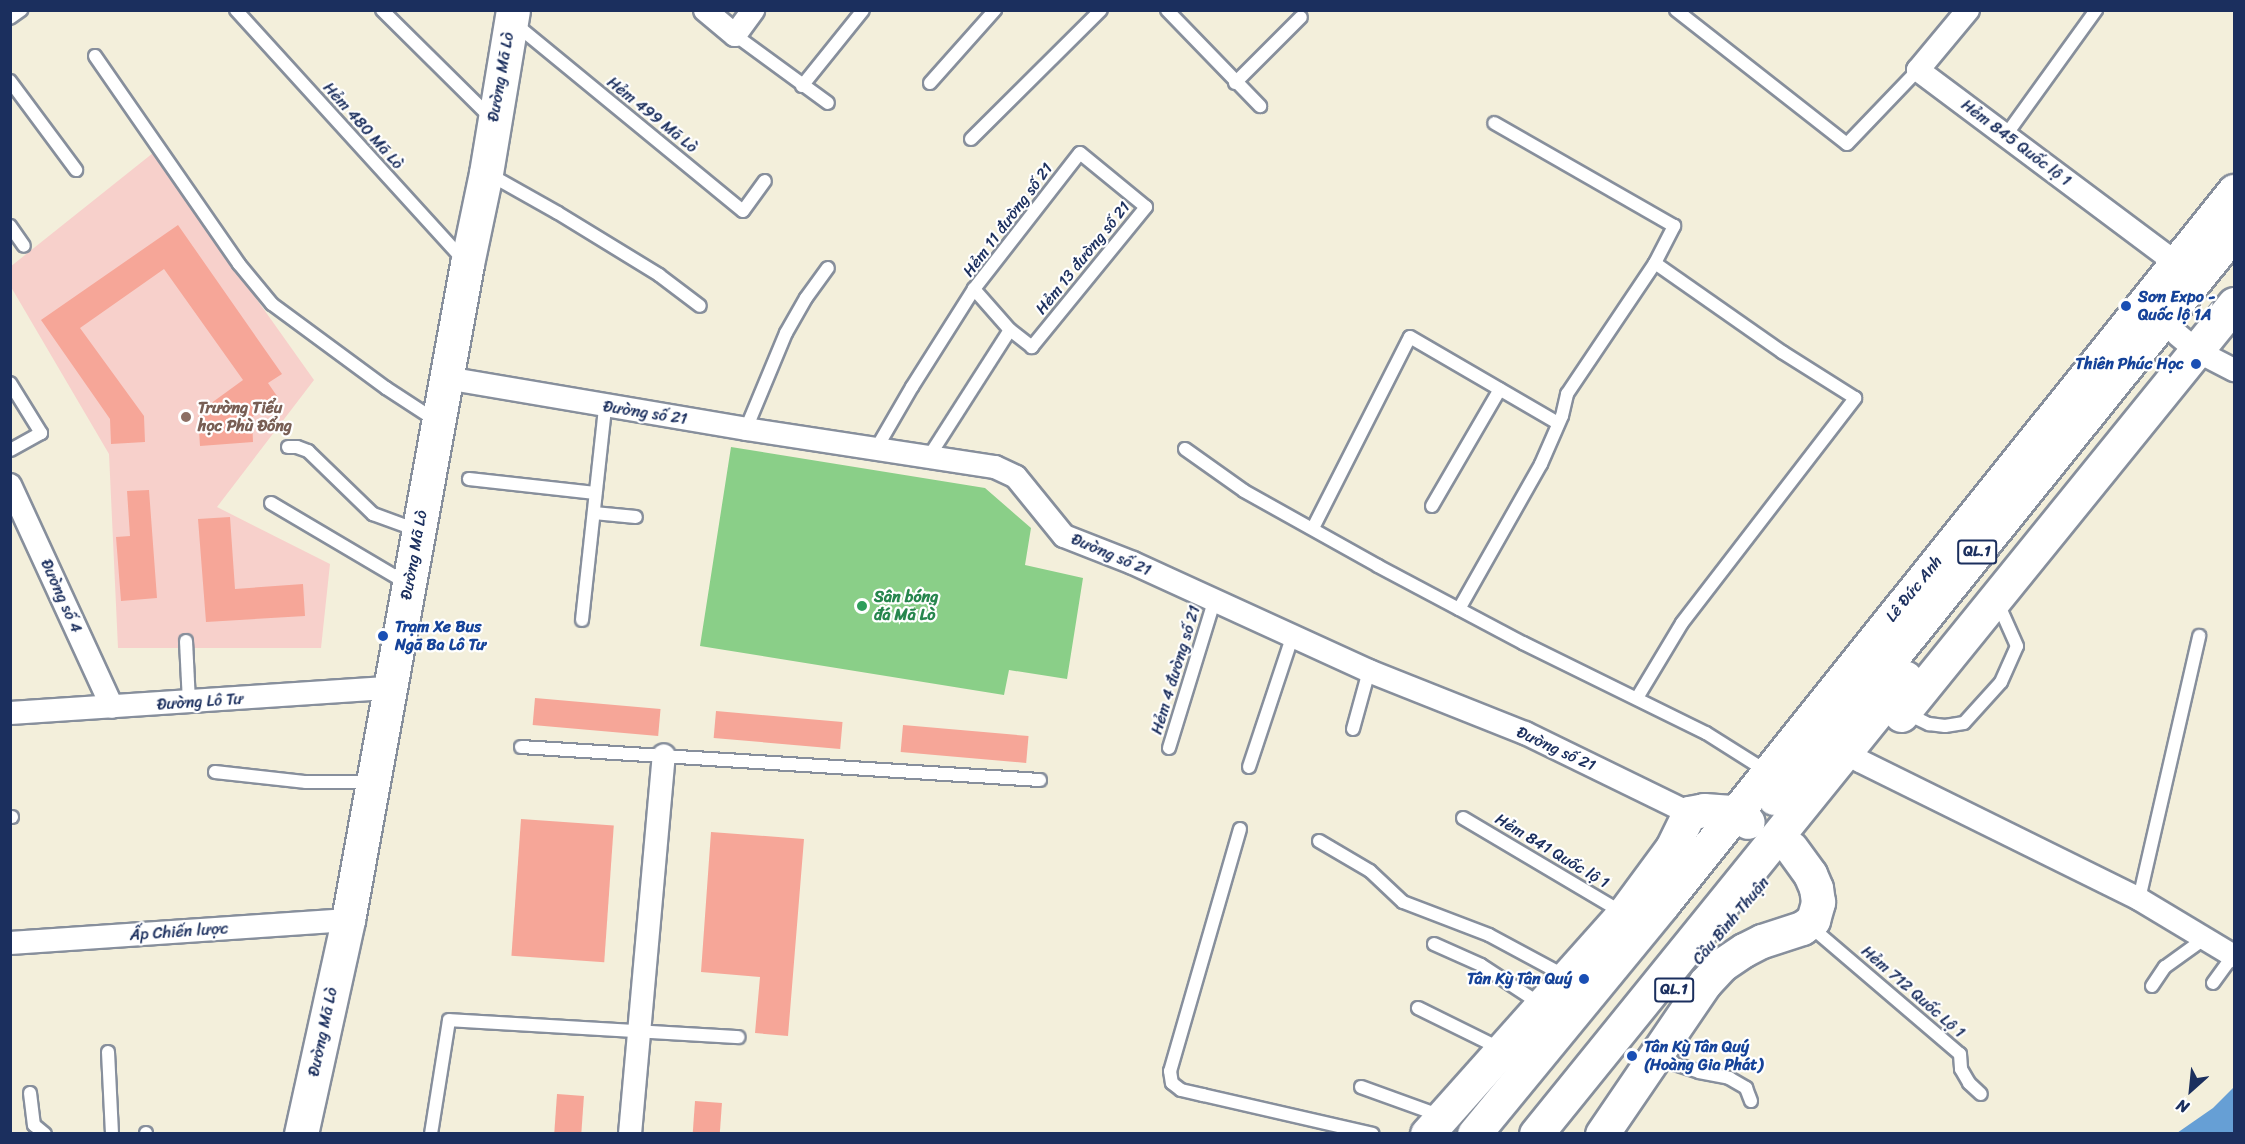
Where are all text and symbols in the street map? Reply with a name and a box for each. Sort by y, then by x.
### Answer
street label: Đường Mã Lò [484,31,518,123]
street label: Hẻm 499 Mã Lò [603,73,701,157]
street label: Hẻm 480 Mã Lò [319,78,407,174]
street label: Hẻm 845 Quốc lộ 1 [1957,95,2075,191]
street label: Hẻm 11 đường số 21 [959,159,1057,281]
street label: Hẻm 13 đường số 21 [1031,197,1135,319]
place label: Sơn Expo - Quốc lộ 1A [2138,287,2215,325]
marker: Sơn Expo - Quốc lộ 1A [2119,299,2133,313]
place label: Thiên Phúc Học [2075,354,2184,374]
marker: Thiên Phúc Học [2189,357,2203,371]
street label: Đường số 21 [601,397,689,429]
place label: Trường Tiểu học Phù Đổng [198,398,292,436]
marker: Trường Tiểu học Phù Đổng [179,410,193,424]
street label: Đường Mã Lò [397,509,431,601]
street label: Đường số 21 [1068,529,1154,581]
road number: QL.1 [1956,540,1998,564]
street label: Lê Đức Anh [1882,552,1946,626]
street label: Đường số 4 [36,556,86,636]
place label: Sân bóng đá Mã Lò [874,587,938,625]
marker: Sân bóng đá Mã Lò [855,599,869,613]
street label: Hẻm 4 đường số 21 [1147,603,1205,737]
place label: Trạm Xe Bus Ngã Ba Lô Tư [395,617,486,655]
marker: Trạm Xe Bus Ngã Ba Lô Tư [376,629,390,643]
street label: Đường Lô Tư [156,689,244,715]
street label: Đường số 21 [1513,722,1599,776]
street label: Hẻm 841 Quốc lộ 1 [1492,809,1612,893]
street label: Cầu Bình Thuận [1689,873,1773,969]
street label: Ấp Chiến lược [129,919,229,945]
street label: Hẻm 712 Quốc Lộ 1 [1857,942,1969,1042]
place label: Tân Kỳ Tân Quý [1466,969,1572,989]
marker: Tân Kỳ Tân Quý [1577,972,1591,986]
road number: QL.1 [1653,978,1695,1002]
street label: Đường Mã Lò [304,986,342,1078]
place label: Tân Kỳ Tân Quý (Hoàng Gia Phát) [1644,1037,1763,1075]
marker: Tân Kỳ Tân Quý (Hoàng Gia Phát) [1625,1049,1639,1063]
north arrow [2161,1060,2221,1120]
text: N [2171,1091,2194,1122]

